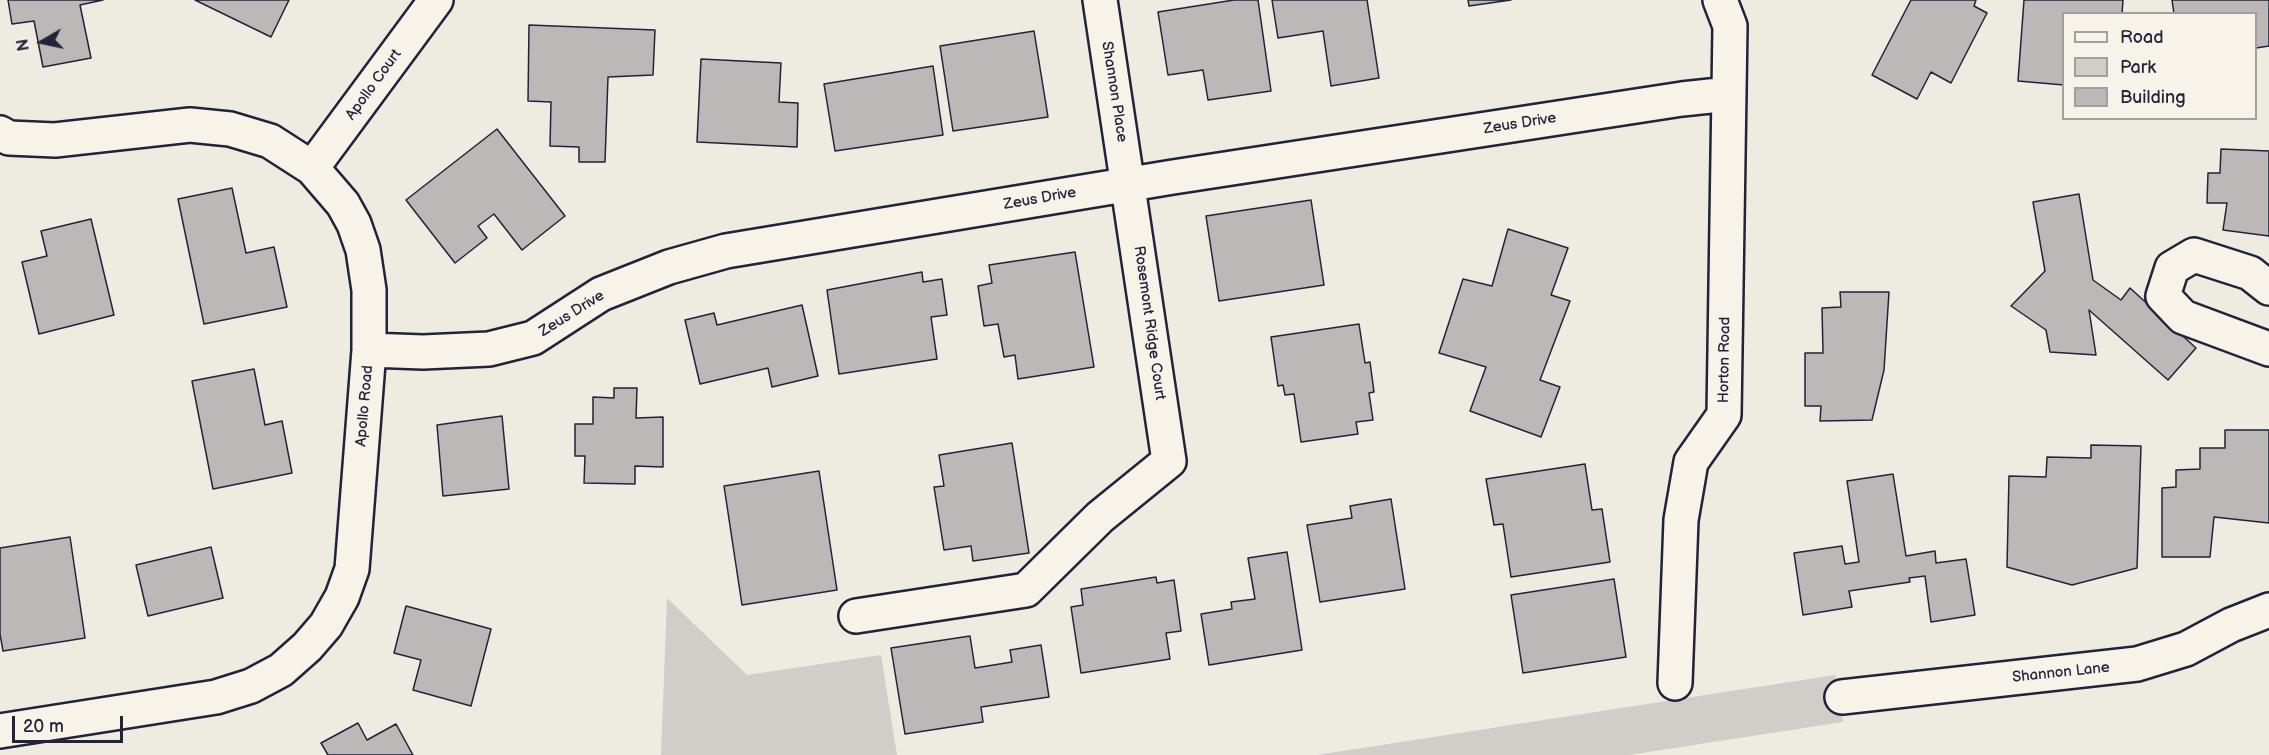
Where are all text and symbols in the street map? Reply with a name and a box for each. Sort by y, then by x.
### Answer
north arrow [12,12,72,72]
legend [2062,12,2257,120]
text: Road [2120,27,2164,48]
text: N [13,37,34,52]
street label: Shannon Place [1097,40,1131,144]
street label: Apollo Court [342,46,406,124]
text: Park [2120,57,2156,78]
text: Building [2120,87,2186,108]
street label: Zeus Drive [1482,109,1558,139]
street label: Zeus Drive [1002,184,1078,214]
street label: Rosemont Ridge Court [1129,245,1169,401]
street label: Zeus Drive [536,287,608,341]
street label: Horton Road [1715,317,1735,403]
street label: Apollo Road [352,364,378,448]
street label: Shannon Lane [2011,659,2111,687]
scale bar [15,704,126,742]
text: 20 m [23,716,64,737]

